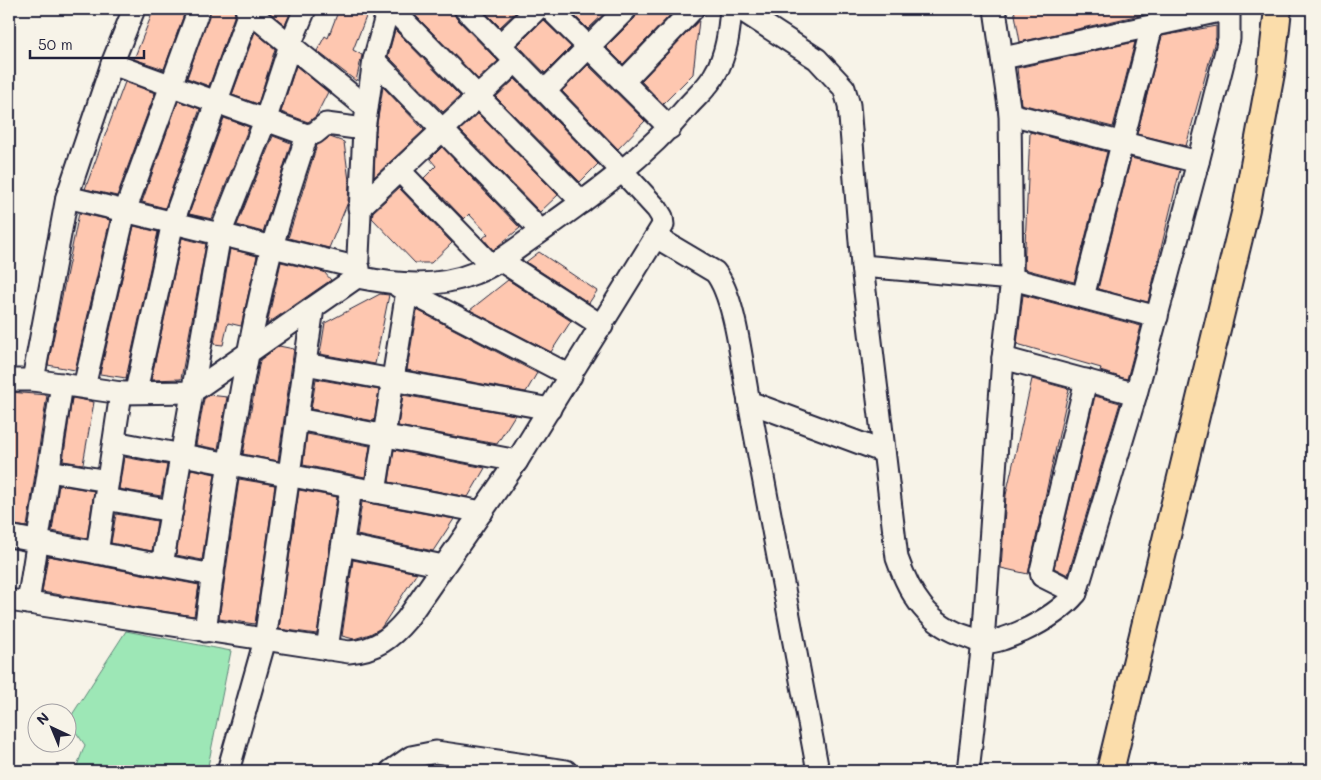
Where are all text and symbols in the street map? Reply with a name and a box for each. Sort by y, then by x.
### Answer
scale bar [30,28,144,60]
text: 50 m [38,34,73,54]
north arrow [28,702,78,752]
text: N [32,708,53,729]

